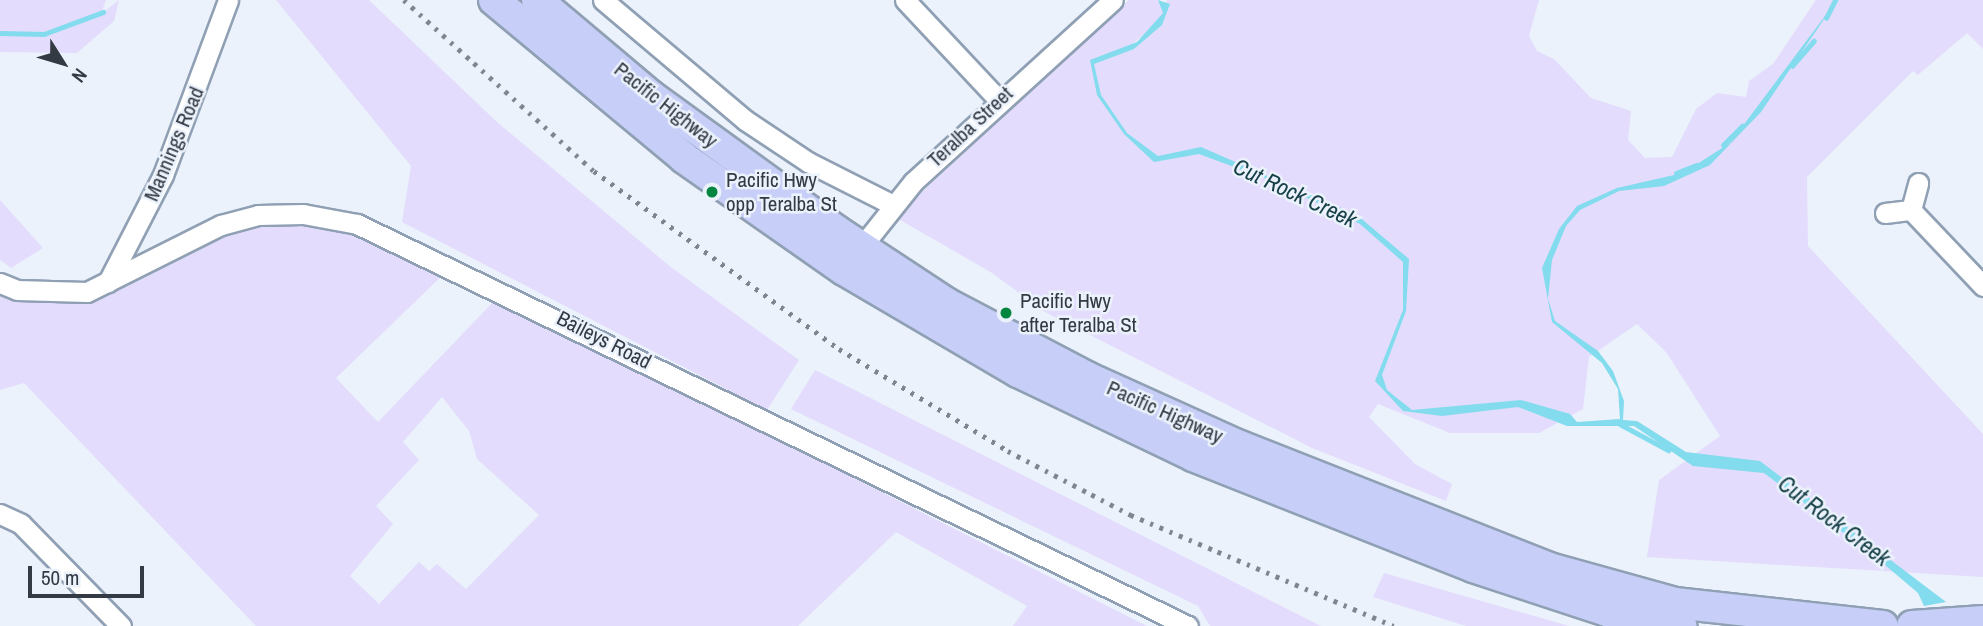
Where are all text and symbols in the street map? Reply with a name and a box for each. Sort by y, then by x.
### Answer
north arrow [28,28,98,98]
street label: Pacific Highway [609,57,723,153]
text: N [66,63,94,88]
street label: Teralba Street [922,81,1018,173]
street label: Mannings Road [139,83,209,205]
water label: Cut Rock Creek [1229,152,1361,234]
place label: Pacific Hwy opp Teralba St [726,167,837,217]
marker: Pacific Hwy opp Teralba St [704,184,720,200]
place label: Pacific Hwy after Teralba St [1020,288,1137,338]
marker: Pacific Hwy after Teralba St [998,305,1014,321]
street label: Baileys Road [553,306,655,374]
street label: Pacific Highway [1103,375,1227,449]
water label: Cut Rock Creek [1773,470,1895,572]
scale bar [32,552,147,596]
text: 50 m [41,563,79,592]

